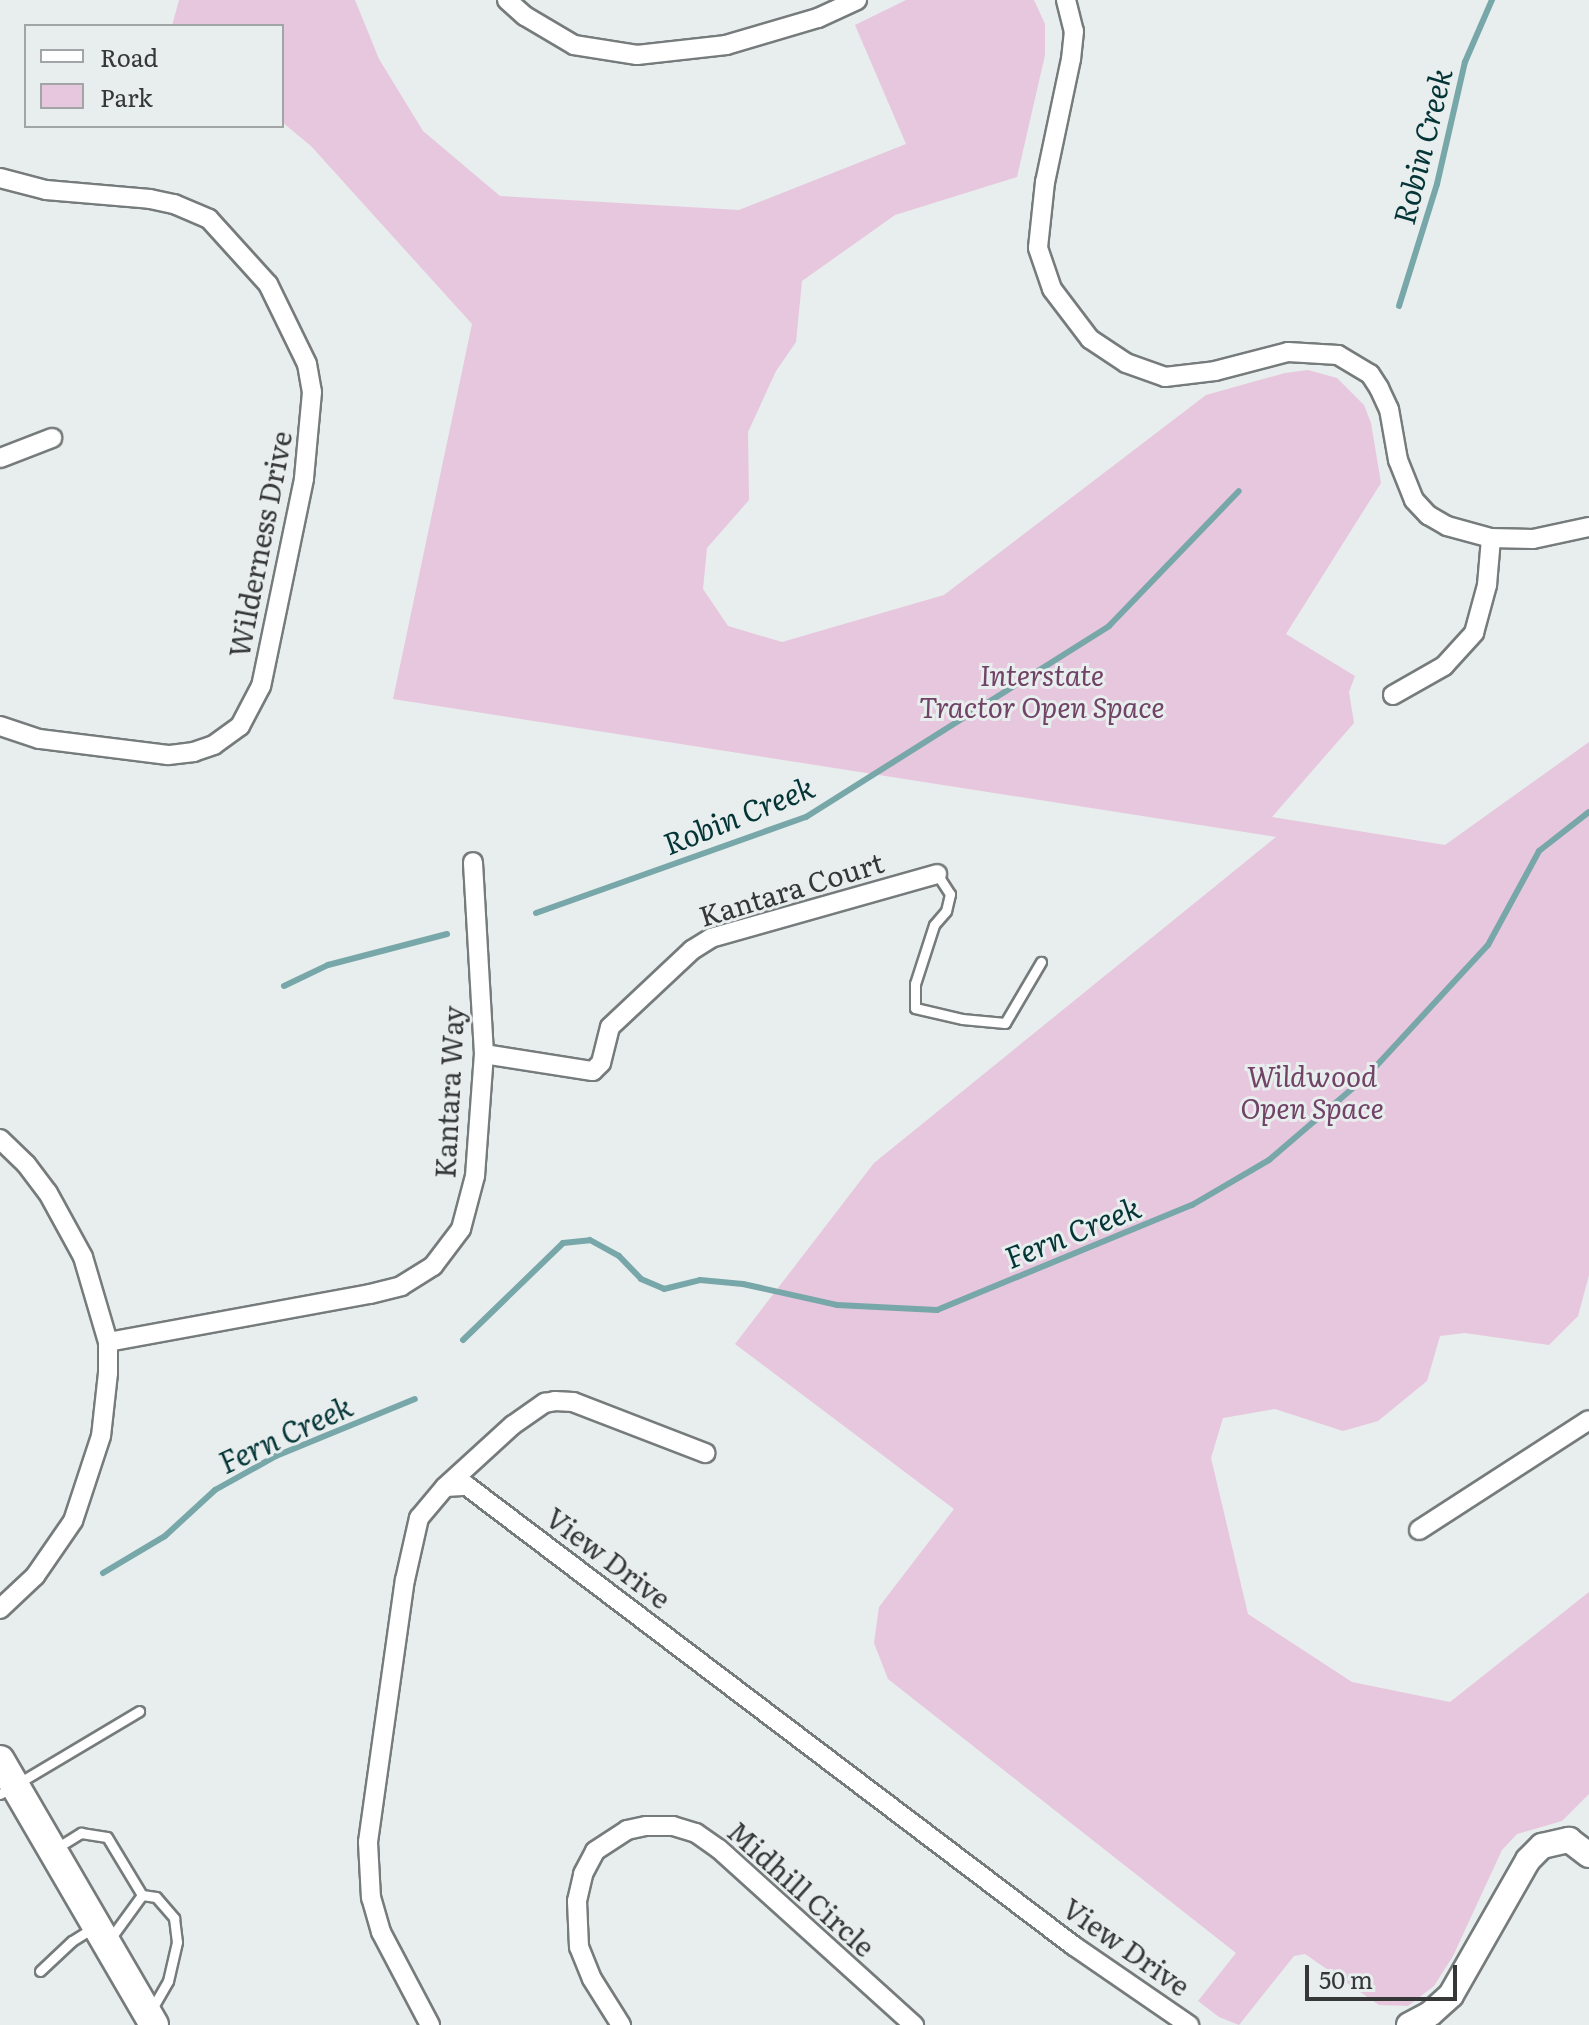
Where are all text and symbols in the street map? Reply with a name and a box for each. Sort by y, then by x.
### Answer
legend [24,24,284,128]
text: Road [100,39,158,74]
water label: Robin Creek [1384,64,1458,228]
text: Park [100,79,153,114]
street label: Wilderness Drive [221,428,297,660]
park label: Interstate Tractor Open Space [919,657,1165,723]
water label: Robin Creek [657,767,819,861]
street label: Kantara Court [695,844,887,932]
street label: Kantara Way [427,1005,469,1179]
park label: Wildwood Open Space [1240,1058,1384,1124]
water label: Fern Creek [999,1188,1145,1274]
water label: Fern Creek [213,1386,357,1480]
street label: View Drive [540,1499,678,1615]
street label: Midhill Circle [722,1813,882,1963]
street label: View Drive [1057,1890,1197,2002]
scale bar [1309,1949,1461,1999]
text: 50 m [1319,1961,1373,1996]

